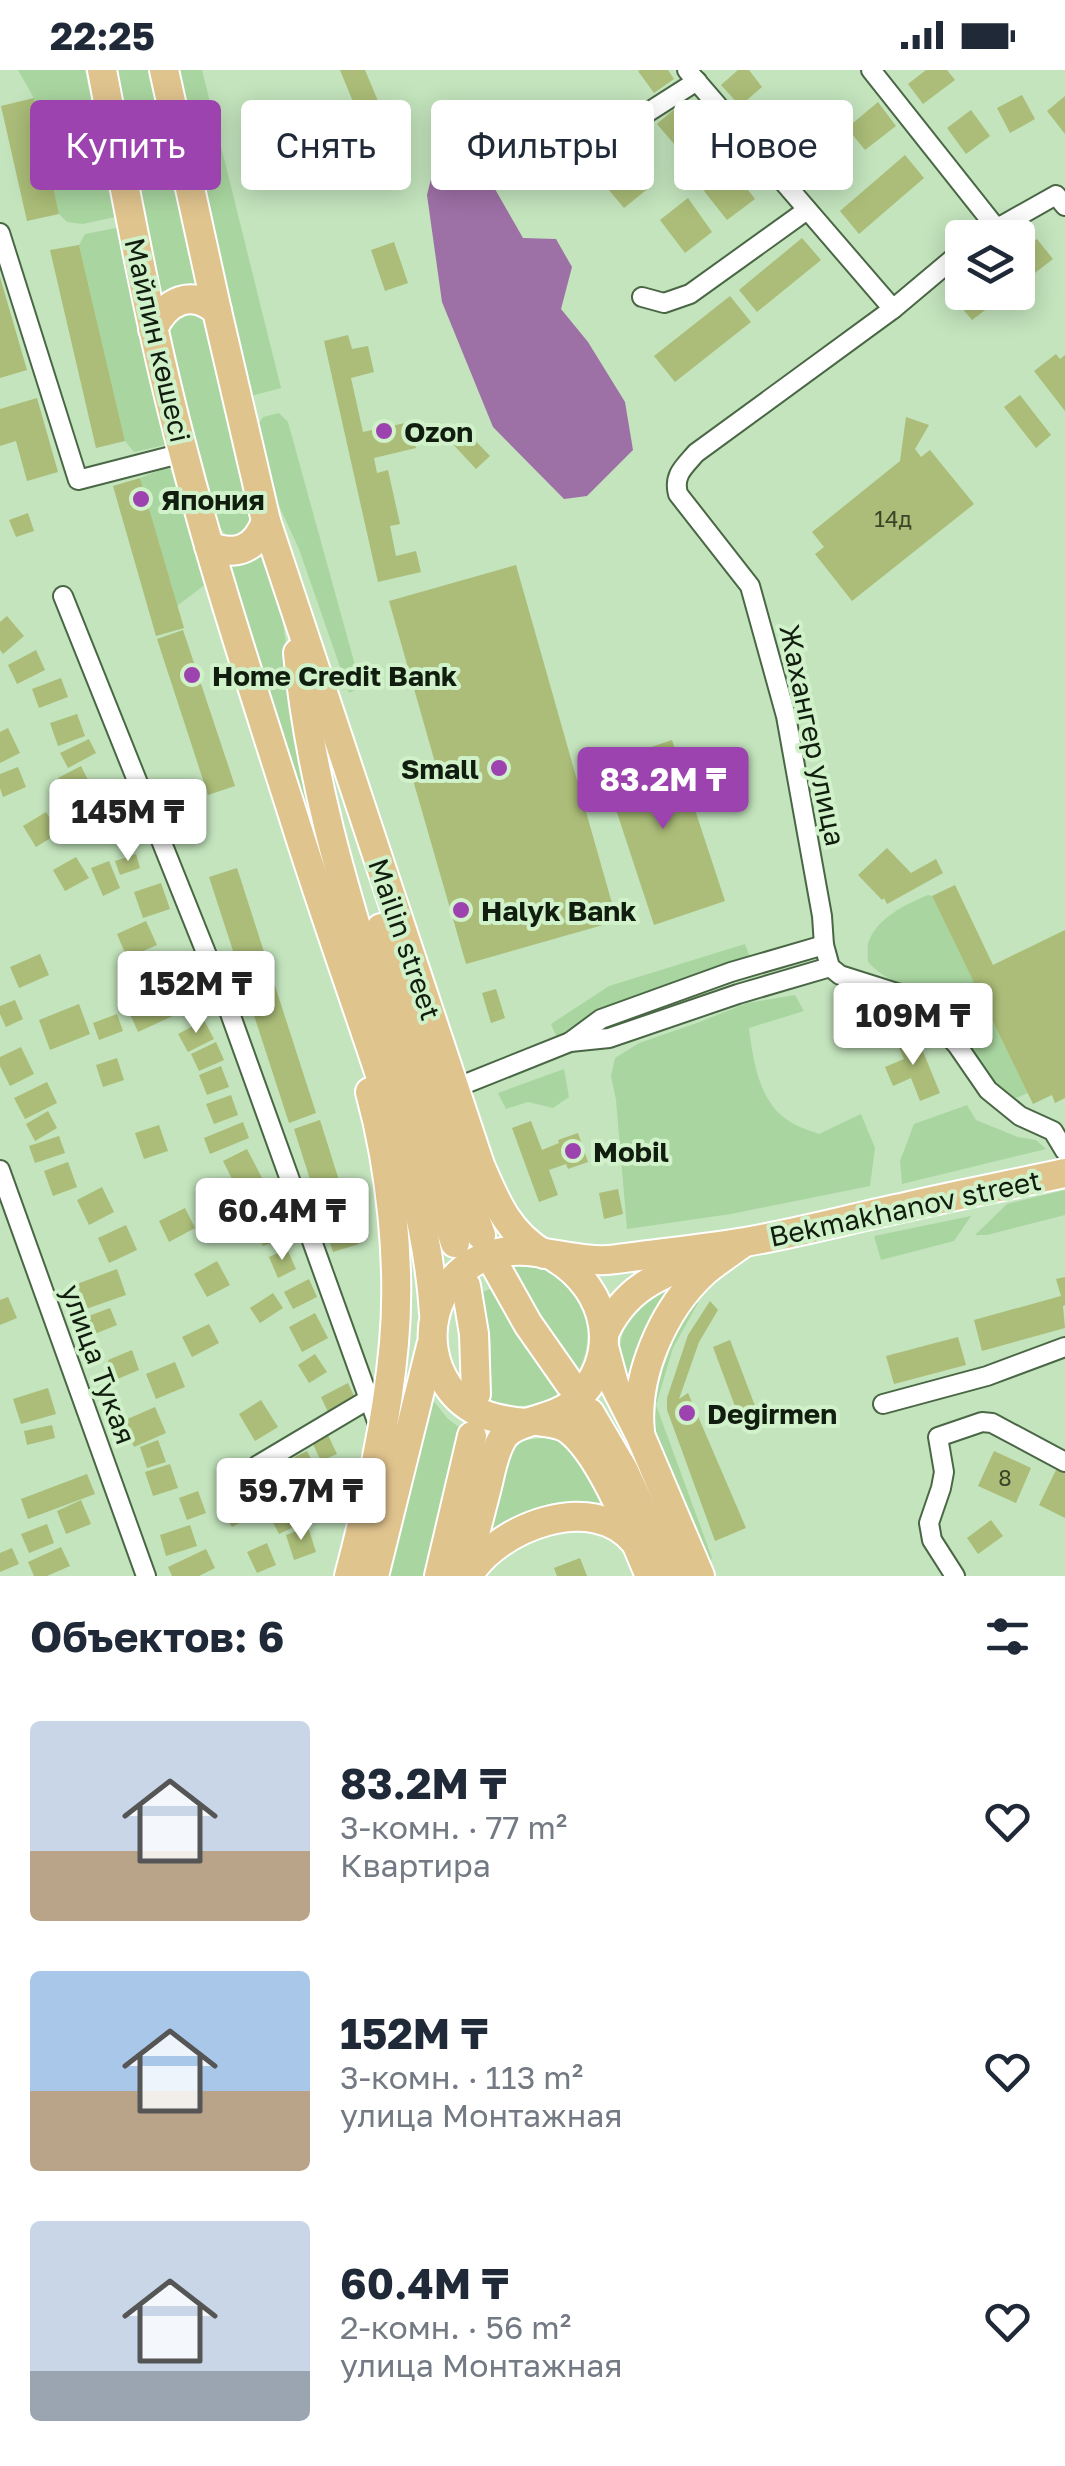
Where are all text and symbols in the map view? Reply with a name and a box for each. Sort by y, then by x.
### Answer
text: 22:25 [50,13,155,58]
chip: Купить [30,100,221,190]
chip: Снять [241,100,411,190]
chip: Фильтры [431,100,654,190]
chip: Новое [674,100,853,190]
map controls [945,220,1035,310]
button: layers [945,220,1035,310]
street label: Майлин көшесі [118,235,198,445]
place label: Ozon [404,415,473,448]
marker: Ozon [373,420,395,442]
place label: Япония [161,483,265,516]
marker: Япония [130,488,152,510]
house number: 14д [874,505,912,532]
street label: Жахангер улица [773,621,853,849]
place label: Home Credit Bank [212,659,457,692]
marker: Home Credit Bank [181,664,203,686]
pin: 83.2M ₸ [571,747,755,832]
place label: Small [401,752,479,785]
marker: Small [488,757,510,779]
text: 83.2M ₸ [599,760,727,798]
pin: 145M ₸ [47,779,209,864]
text: 145M ₸ [71,792,185,830]
street label: Mailin street [362,854,448,1024]
place label: Halyk Bank [481,894,637,927]
marker: Halyk Bank [450,899,472,921]
pin: 152M ₸ [115,951,277,1036]
text: 152M ₸ [140,964,252,1002]
pin: 109M ₸ [832,983,994,1068]
text: 109M ₸ [856,996,970,1034]
place label: Mobil [593,1135,669,1168]
marker: Mobil [562,1140,584,1162]
street label: Bekmakhanov street [766,1163,1044,1253]
pin: 60.4M ₸ [190,1178,374,1263]
text: 60.4M ₸ [218,1191,346,1229]
street label: улица Тукая [55,1280,143,1448]
place label: Degirmen [707,1397,837,1430]
marker: Degirmen [676,1402,698,1424]
pin: 59.7M ₸ [209,1458,393,1543]
house number: 8 [998,1464,1012,1491]
text: 59.7M ₸ [239,1471,363,1509]
icon: filters [980,1609,1035,1664]
text: Объектов: 6 [30,1611,285,1661]
text: 83.2M ₸ [340,1758,507,1808]
icon: home [110,1761,230,1881]
icon: heart [980,1794,1035,1849]
text: 3-комн. · 77 m² [340,1808,567,1846]
text: Квартира [340,1846,491,1884]
text: 152M ₸ [340,2008,488,2058]
icon: home [110,2011,230,2131]
icon: heart [980,2044,1035,2099]
text: 3-комн. · 113 m² [340,2058,583,2096]
text: улица Монтажная [340,2096,623,2134]
text: 60.4M ₸ [340,2258,509,2308]
icon: home [110,2261,230,2381]
icon: heart [980,2294,1035,2349]
text: 2-комн. · 56 m² [340,2308,571,2346]
text: улица Монтажная [340,2346,623,2384]

